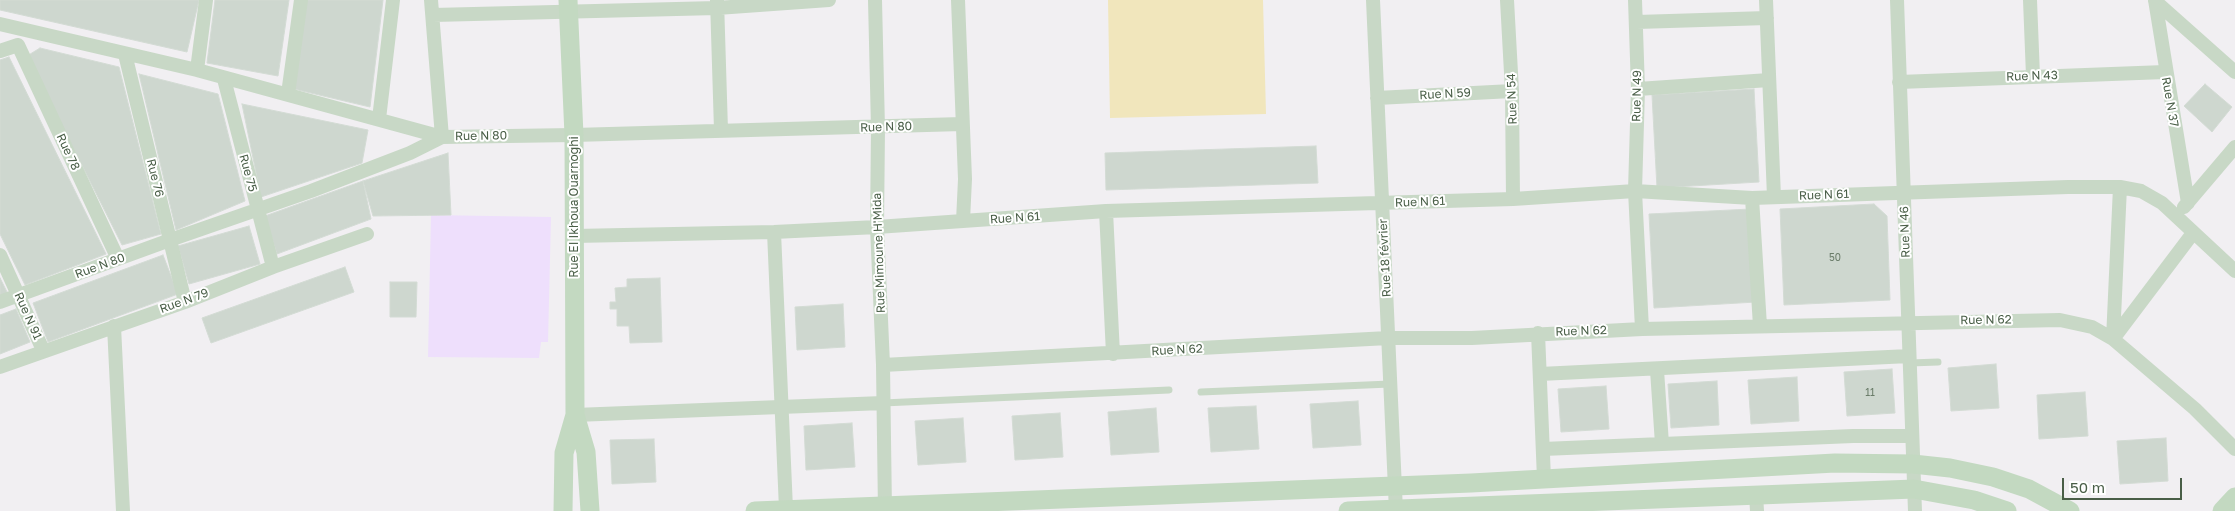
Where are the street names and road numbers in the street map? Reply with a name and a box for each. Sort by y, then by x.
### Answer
street label: Rue N 43 [2006,68,2058,84]
street label: Rue N 49 [1629,70,1645,122]
street label: Rue N 54 [1504,73,1520,125]
street label: Rue N 37 [2159,76,2181,128]
street label: Rue N 59 [1419,85,1471,103]
street label: Rue N 80 [860,119,912,135]
street label: Rue N 80 [455,128,507,144]
street label: Rue 78 [53,131,83,173]
street label: Rue EI Ikhoua Ouarnoghi [567,136,581,278]
street label: Rue 75 [236,153,260,193]
street label: Rue 76 [143,157,167,199]
street label: Rue N 61 [1799,187,1849,203]
street label: Rue Mimoune H'Mida [870,193,888,313]
street label: Rue N 61 [1395,194,1445,210]
street label: Rue N 46 [1897,206,1913,258]
street label: Rue N 61 [989,209,1041,227]
street label: Rue 18 février [1376,218,1394,298]
street label: Rue N 80 [73,250,127,282]
street label: Rue N 79 [158,286,210,316]
street label: Rue N 91 [11,290,45,342]
street label: Rue N 62 [1960,312,2012,328]
street label: Rue N 62 [1555,323,1607,339]
street label: Rue N 62 [1151,341,1203,359]

